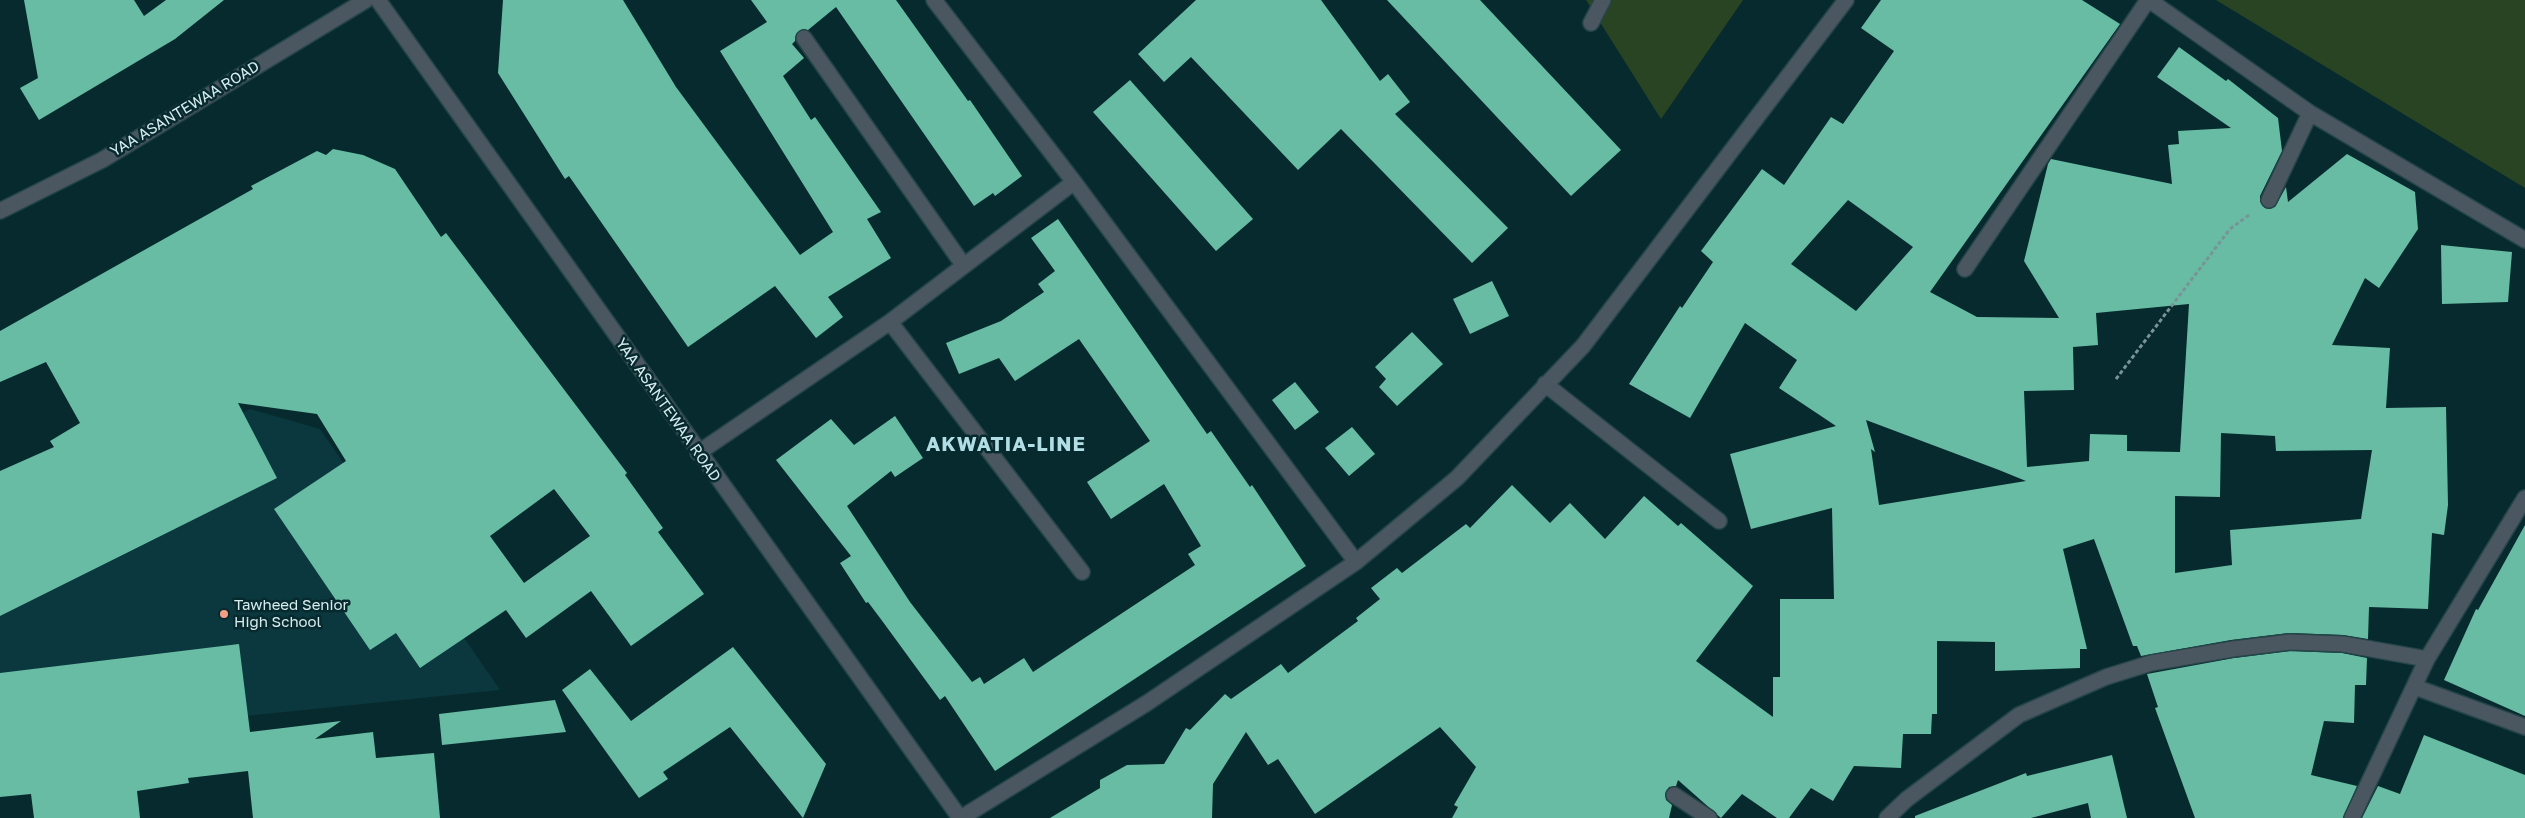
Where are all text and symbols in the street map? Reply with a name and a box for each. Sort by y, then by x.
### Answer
street label: YAA ASANTEWAA ROAD [107,57,263,161]
street label: YAA ASANTEWAA ROAD [612,335,724,485]
district label: AKWATIA-LINE [924,433,1088,457]
place label: Tawheed Senior High School [234,596,348,631]
marker: Tawheed Senior High School [218,608,230,620]

